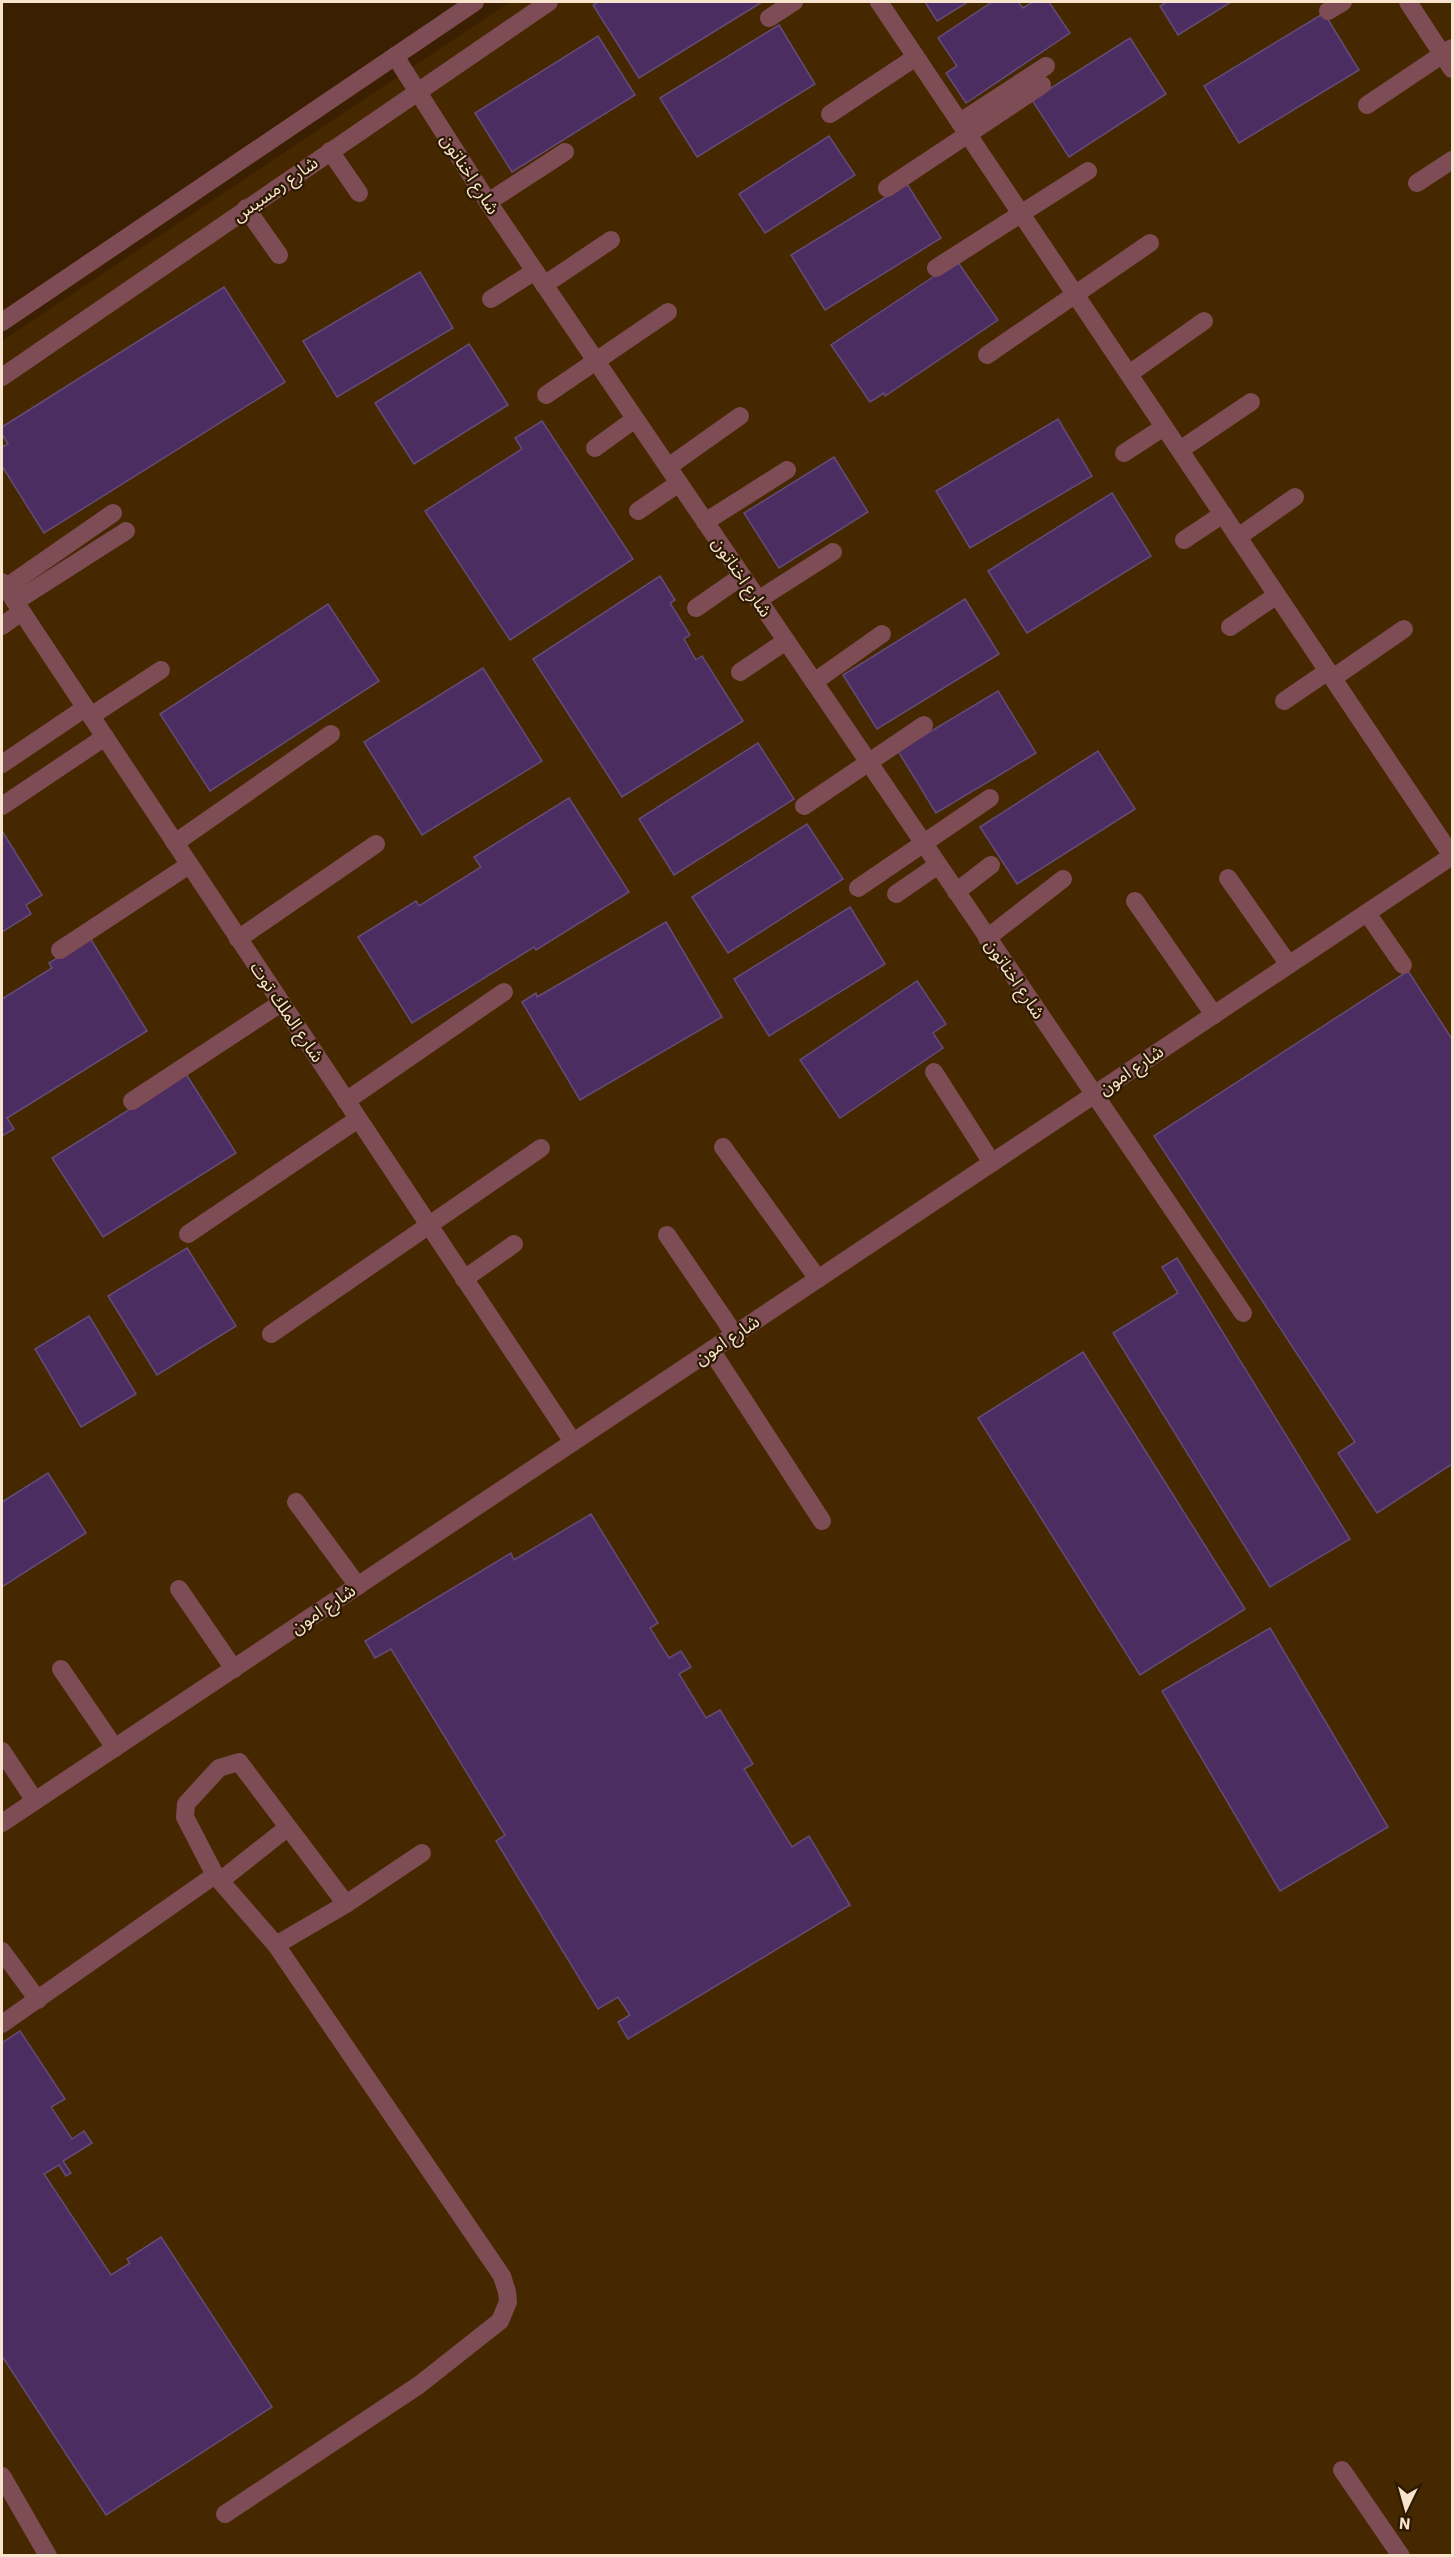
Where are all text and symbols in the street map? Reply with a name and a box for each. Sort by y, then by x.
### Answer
street label: شارع اخناتون [433,129,505,220]
street label: شارع رمسيس [227,151,324,229]
street label: شارع اخناتون [705,532,778,623]
street label: شارع اخناتون [978,934,1051,1025]
street label: شارع الملك توت [243,957,330,1068]
street label: شارع امون [1094,1039,1169,1102]
street label: شارع امون [690,1309,765,1372]
street label: شارع امون [286,1578,361,1641]
north arrow [1376,2479,1436,2539]
text: N [1398,2513,1411,2534]

